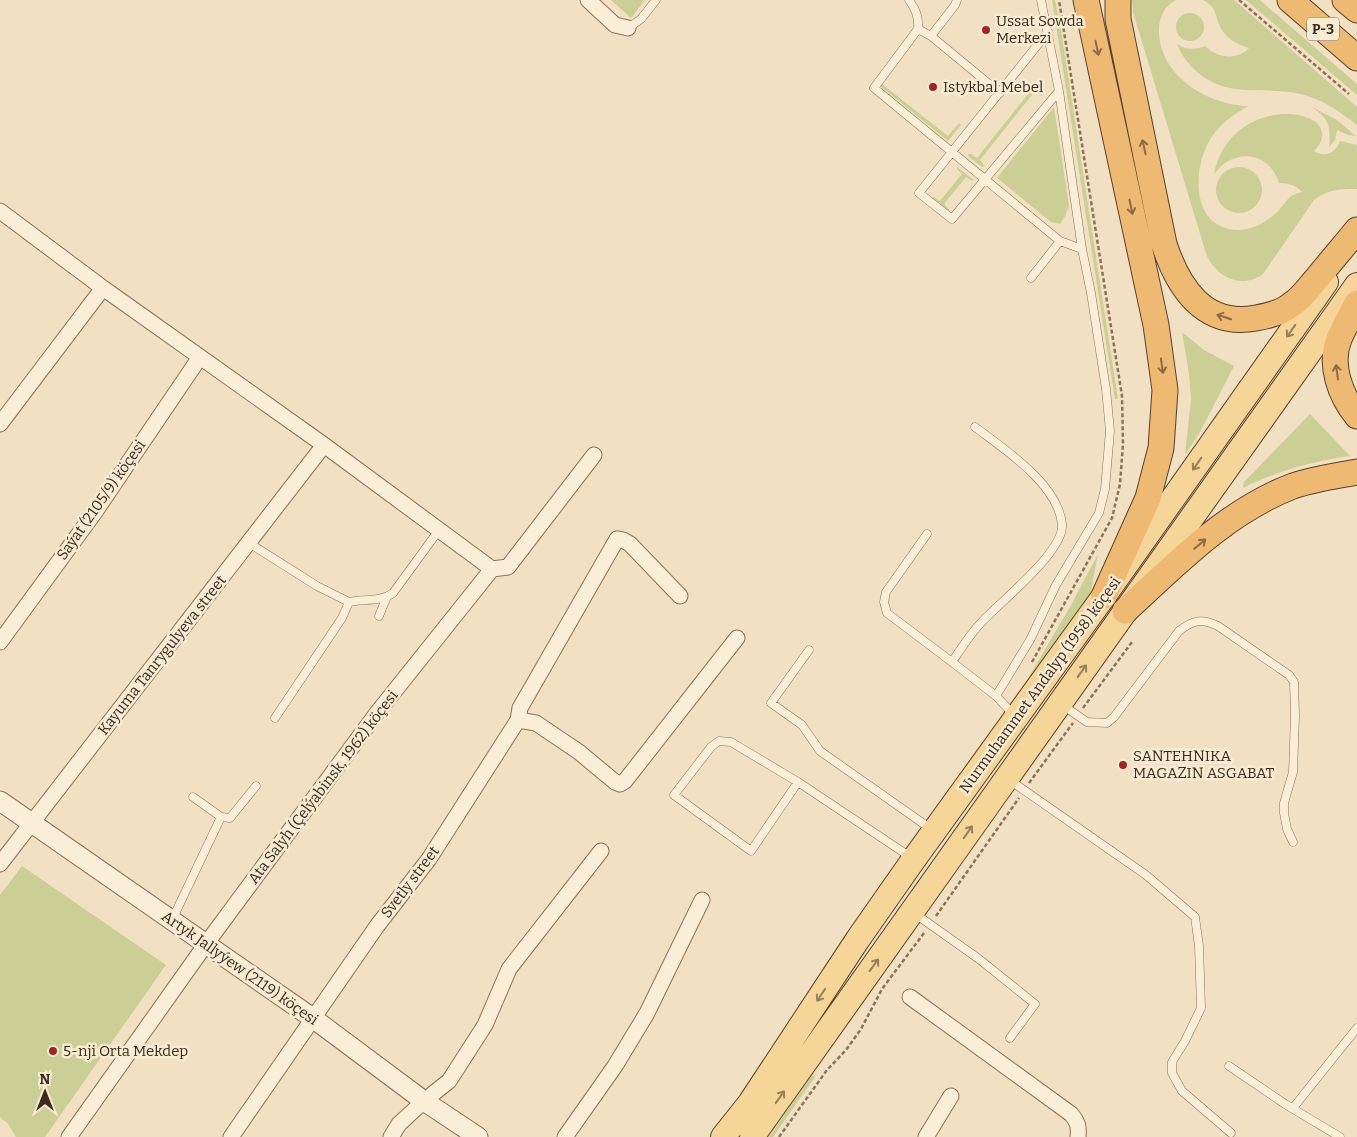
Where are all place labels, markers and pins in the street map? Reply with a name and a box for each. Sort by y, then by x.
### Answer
place label: Ussat Sowda Merkezi [996,12,1084,47]
marker: Ussat Sowda Merkezi [980,24,992,36]
place label: Istykbal Mebel [943,78,1043,96]
marker: Istykbal Mebel [927,81,939,93]
place label: SANTEHNIKA MAGAZIN ASGABAT [1133,747,1274,782]
marker: SANTEHNIKA MAGAZIN ASGABAT [1117,759,1129,771]
place label: 5-nji Orta Mekdep [63,1042,188,1060]
marker: 5-nji Orta Mekdep [47,1045,59,1057]

